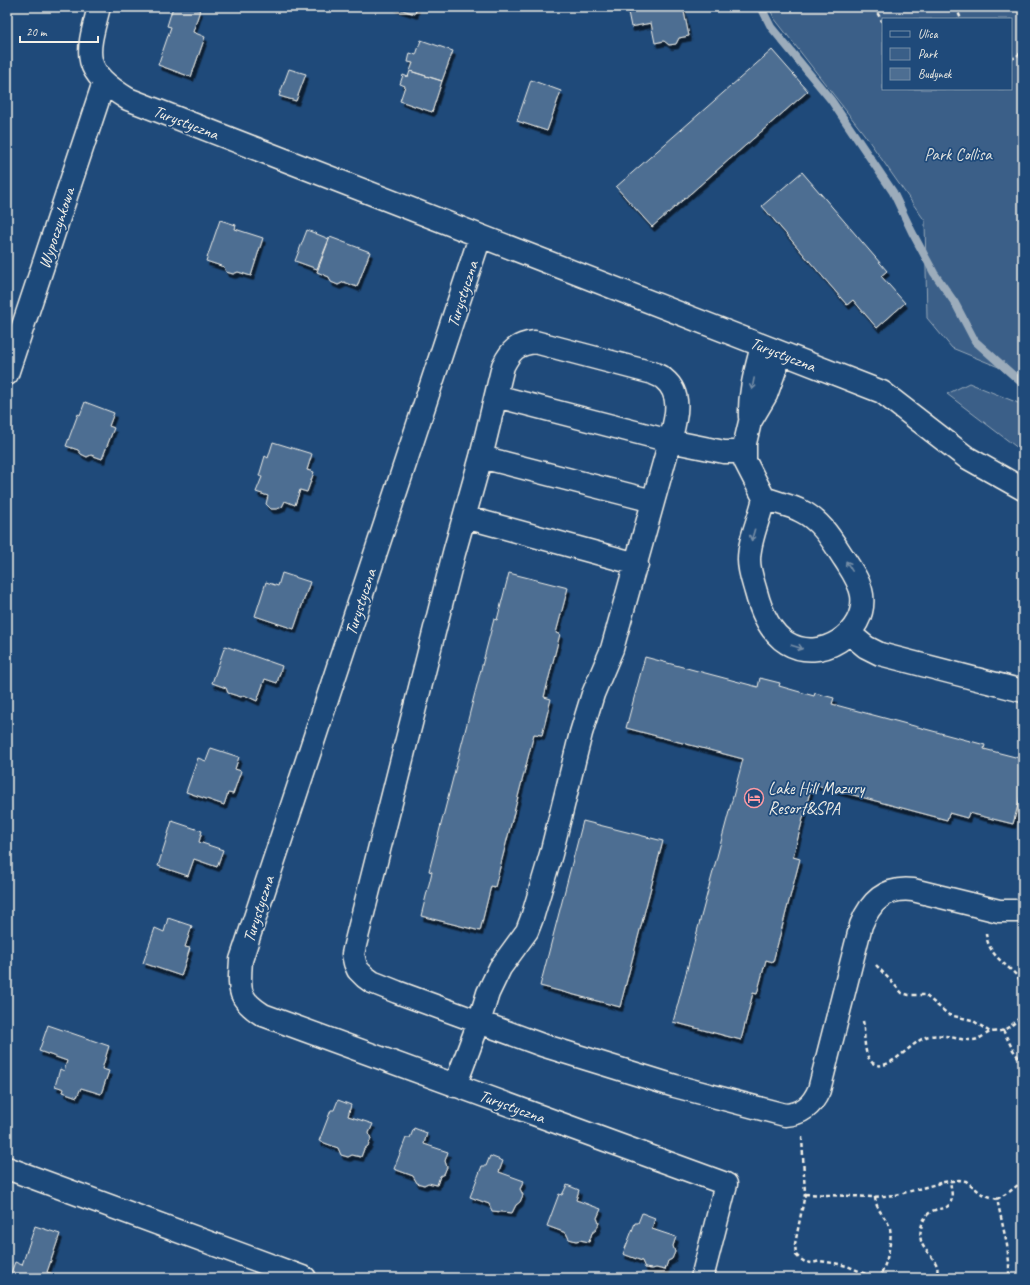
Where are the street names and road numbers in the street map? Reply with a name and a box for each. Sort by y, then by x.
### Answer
street label: Turystyczna [150,100,223,145]
street label: Wypoczynkowa [34,183,80,271]
street label: Turystyczna [442,257,484,330]
street label: Turystyczna [747,332,820,377]
street label: Turystyczna [340,565,382,638]
street label: Turystyczna [238,872,280,945]
street label: Turystyczna [476,1085,549,1129]

